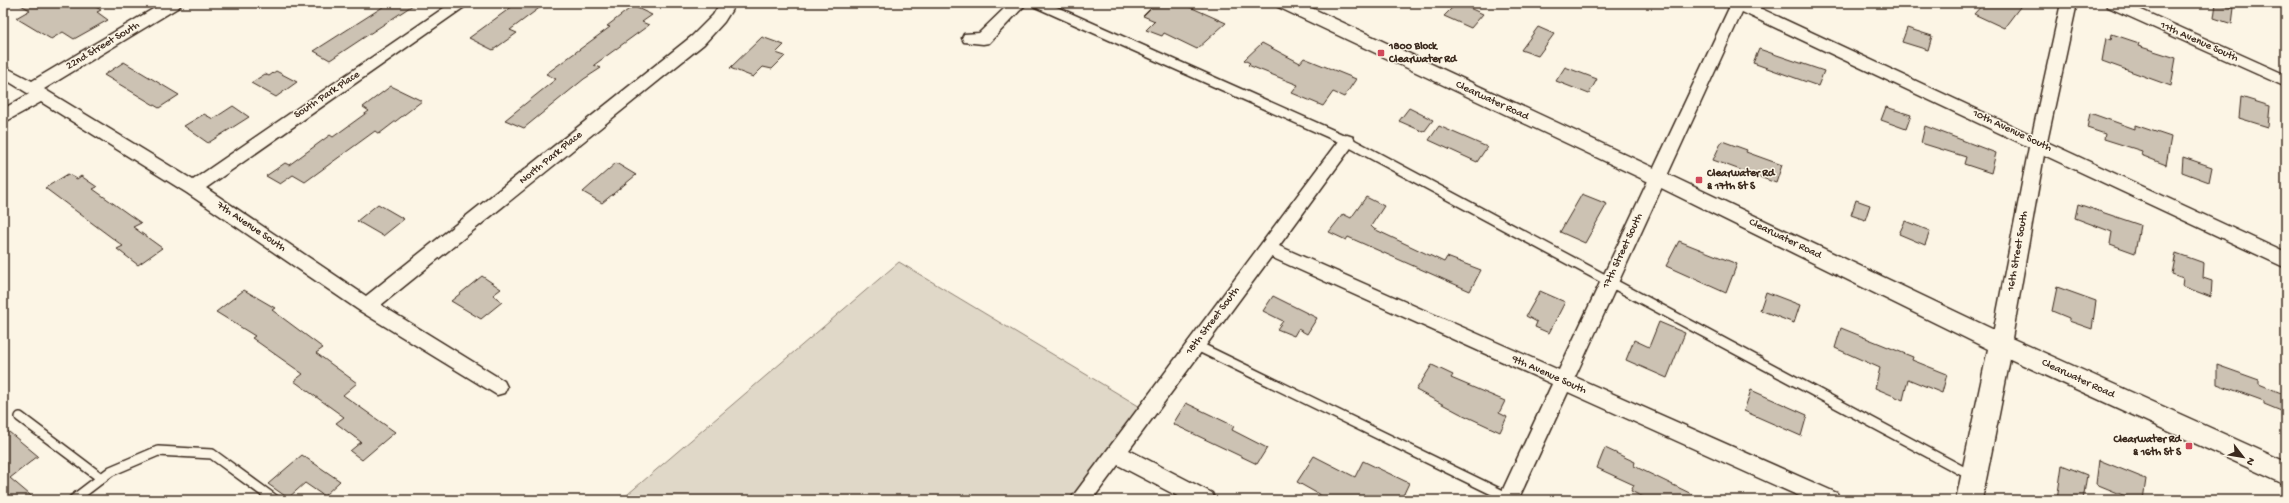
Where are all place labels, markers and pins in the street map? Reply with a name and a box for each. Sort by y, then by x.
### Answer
place label: 1800 Block Clearwater Rd [1388,41,1458,66]
marker: 1800 Block Clearwater Rd [1376,48,1386,58]
place label: Clearwater Rd & 17th St S [1706,167,1776,193]
marker: Clearwater Rd & 17th St S [1694,175,1704,185]
place label: Clearwater Rd & 16th St S [2112,433,2183,459]
marker: Clearwater Rd & 16th St S [2184,441,2194,451]

